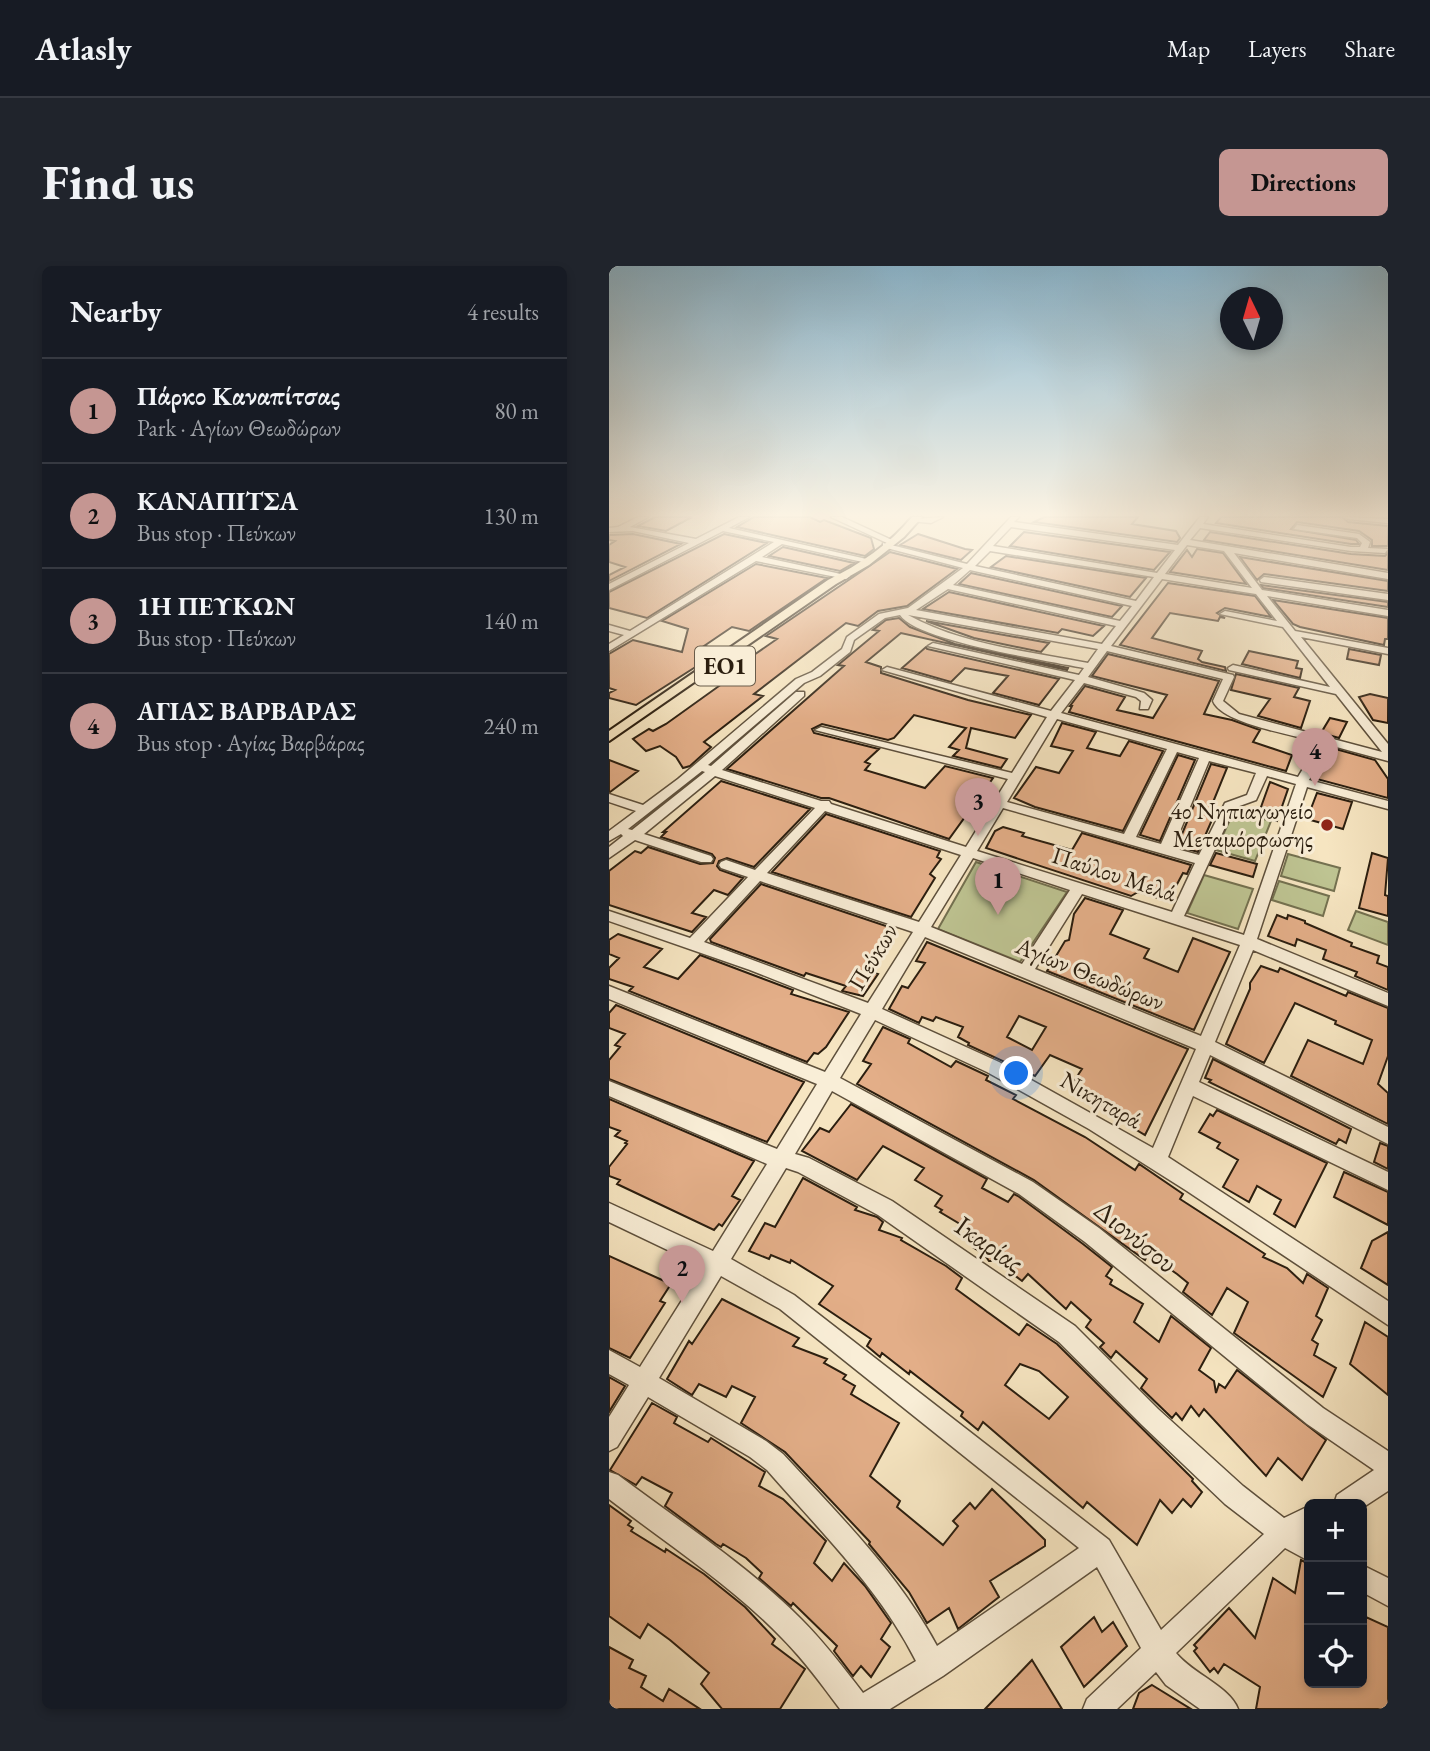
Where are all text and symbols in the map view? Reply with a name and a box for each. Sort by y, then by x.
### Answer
text: Atlasly [35,27,132,70]
text: Map [1167,33,1210,64]
text: Layers [1248,33,1307,64]
text: Share [1345,33,1395,64]
button: Directions [1219,149,1388,216]
text: Find us [42,150,194,214]
north arrow [1220,287,1283,350]
text: Nearby [70,292,162,331]
text: 4 results [467,297,539,327]
text: Πάρκο Καναπίτσας [137,379,340,413]
text: 1 [87,396,99,426]
text: 80 m [494,396,539,426]
text: Park · Αγίων Θεωδώρων [137,413,341,443]
text: ΚΑΝΑΠΙΤΣΑ [137,484,298,518]
text: 2 [87,501,99,531]
text: 130 m [483,501,539,531]
text: Bus stop · Πεύκων [137,518,296,548]
text: 1Η ΠΕΥΚΩΝ [137,589,295,623]
text: 3 [87,606,99,636]
text: 140 m [483,606,539,636]
text: Bus stop · Πεύκων [137,623,296,653]
road number: ΕΟ1 [695,646,755,686]
text: ΑΓΙΑΣ ΒΑΡΒΑΡΑΣ [137,694,356,728]
text: 4 [87,711,99,741]
text: 240 m [483,711,539,741]
text: Bus stop · Αγίας Βαρβάρας [137,728,365,758]
pin: 4 [1292,728,1338,786]
pin: 3 [955,778,1001,836]
place label: 4ο Νηπιαγωγείο Μεταμόρφωσης [1171,795,1313,854]
marker: 4ο Νηπιαγωγείο Μεταμόρφωσης [1319,817,1335,833]
street label: Παύλου Μελά [1048,839,1180,908]
pin: 1 [975,857,1021,915]
street label: Πεύκων [841,918,905,996]
street label: Αγίων Θεωδώρων [1010,929,1169,1017]
your location [999,1056,1033,1090]
street label: Νικηταρά [1055,1064,1148,1135]
street label: Διονύσου [1087,1191,1185,1281]
street label: Ικαρίας [948,1207,1032,1281]
pin: 2 [659,1245,705,1303]
map controls [1304,1499,1367,1688]
button: + [1304,1499,1367,1562]
button: − [1304,1562,1367,1625]
button: locate [1304,1625,1367,1688]

